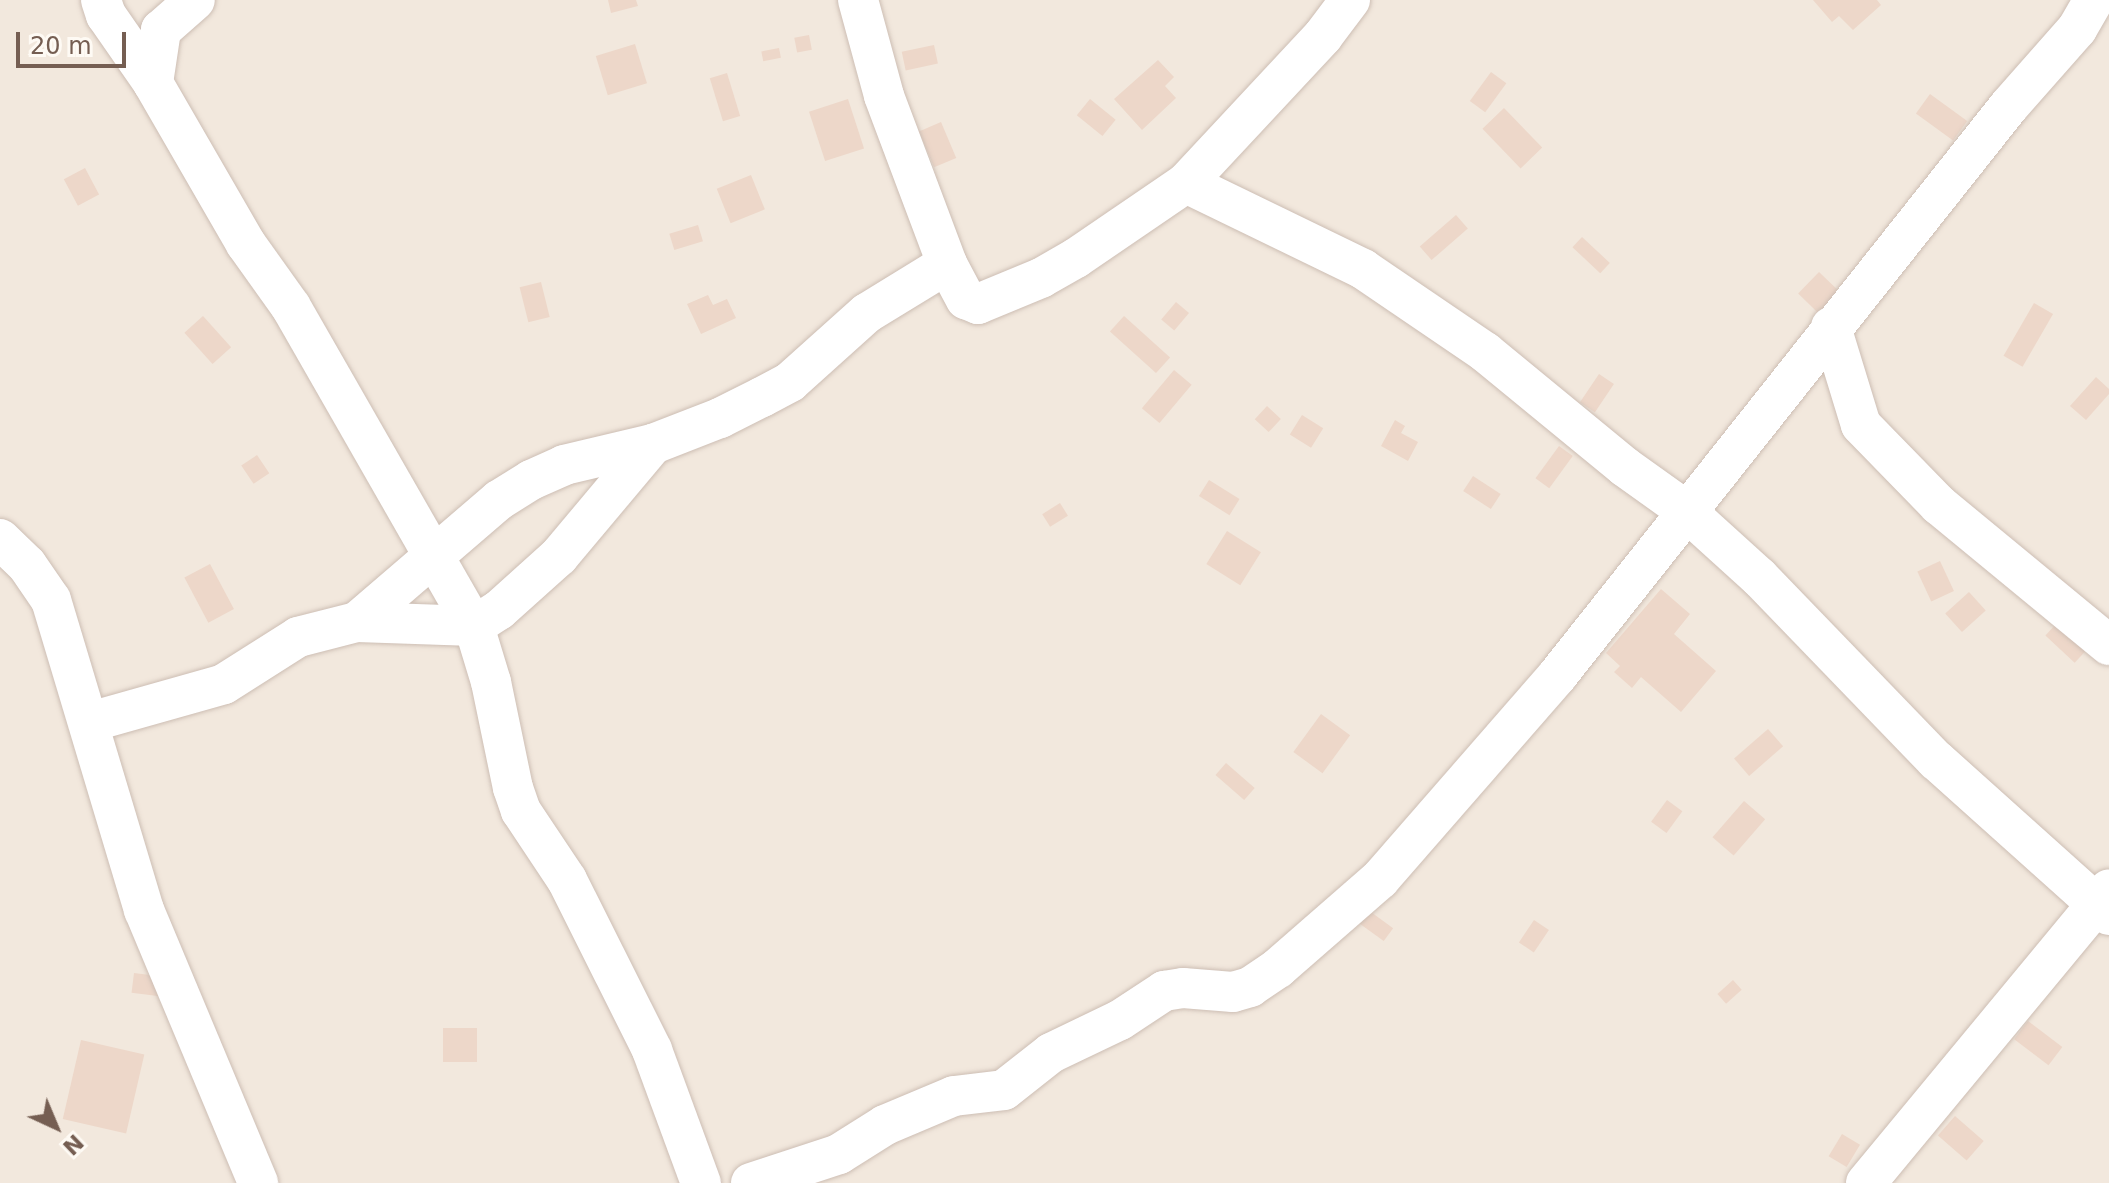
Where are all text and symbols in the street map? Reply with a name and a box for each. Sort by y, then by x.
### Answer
scale bar [20,16,130,66]
text: 20 m [30,32,92,60]
north arrow [16,1087,96,1167]
text: N [58,1129,88,1160]

